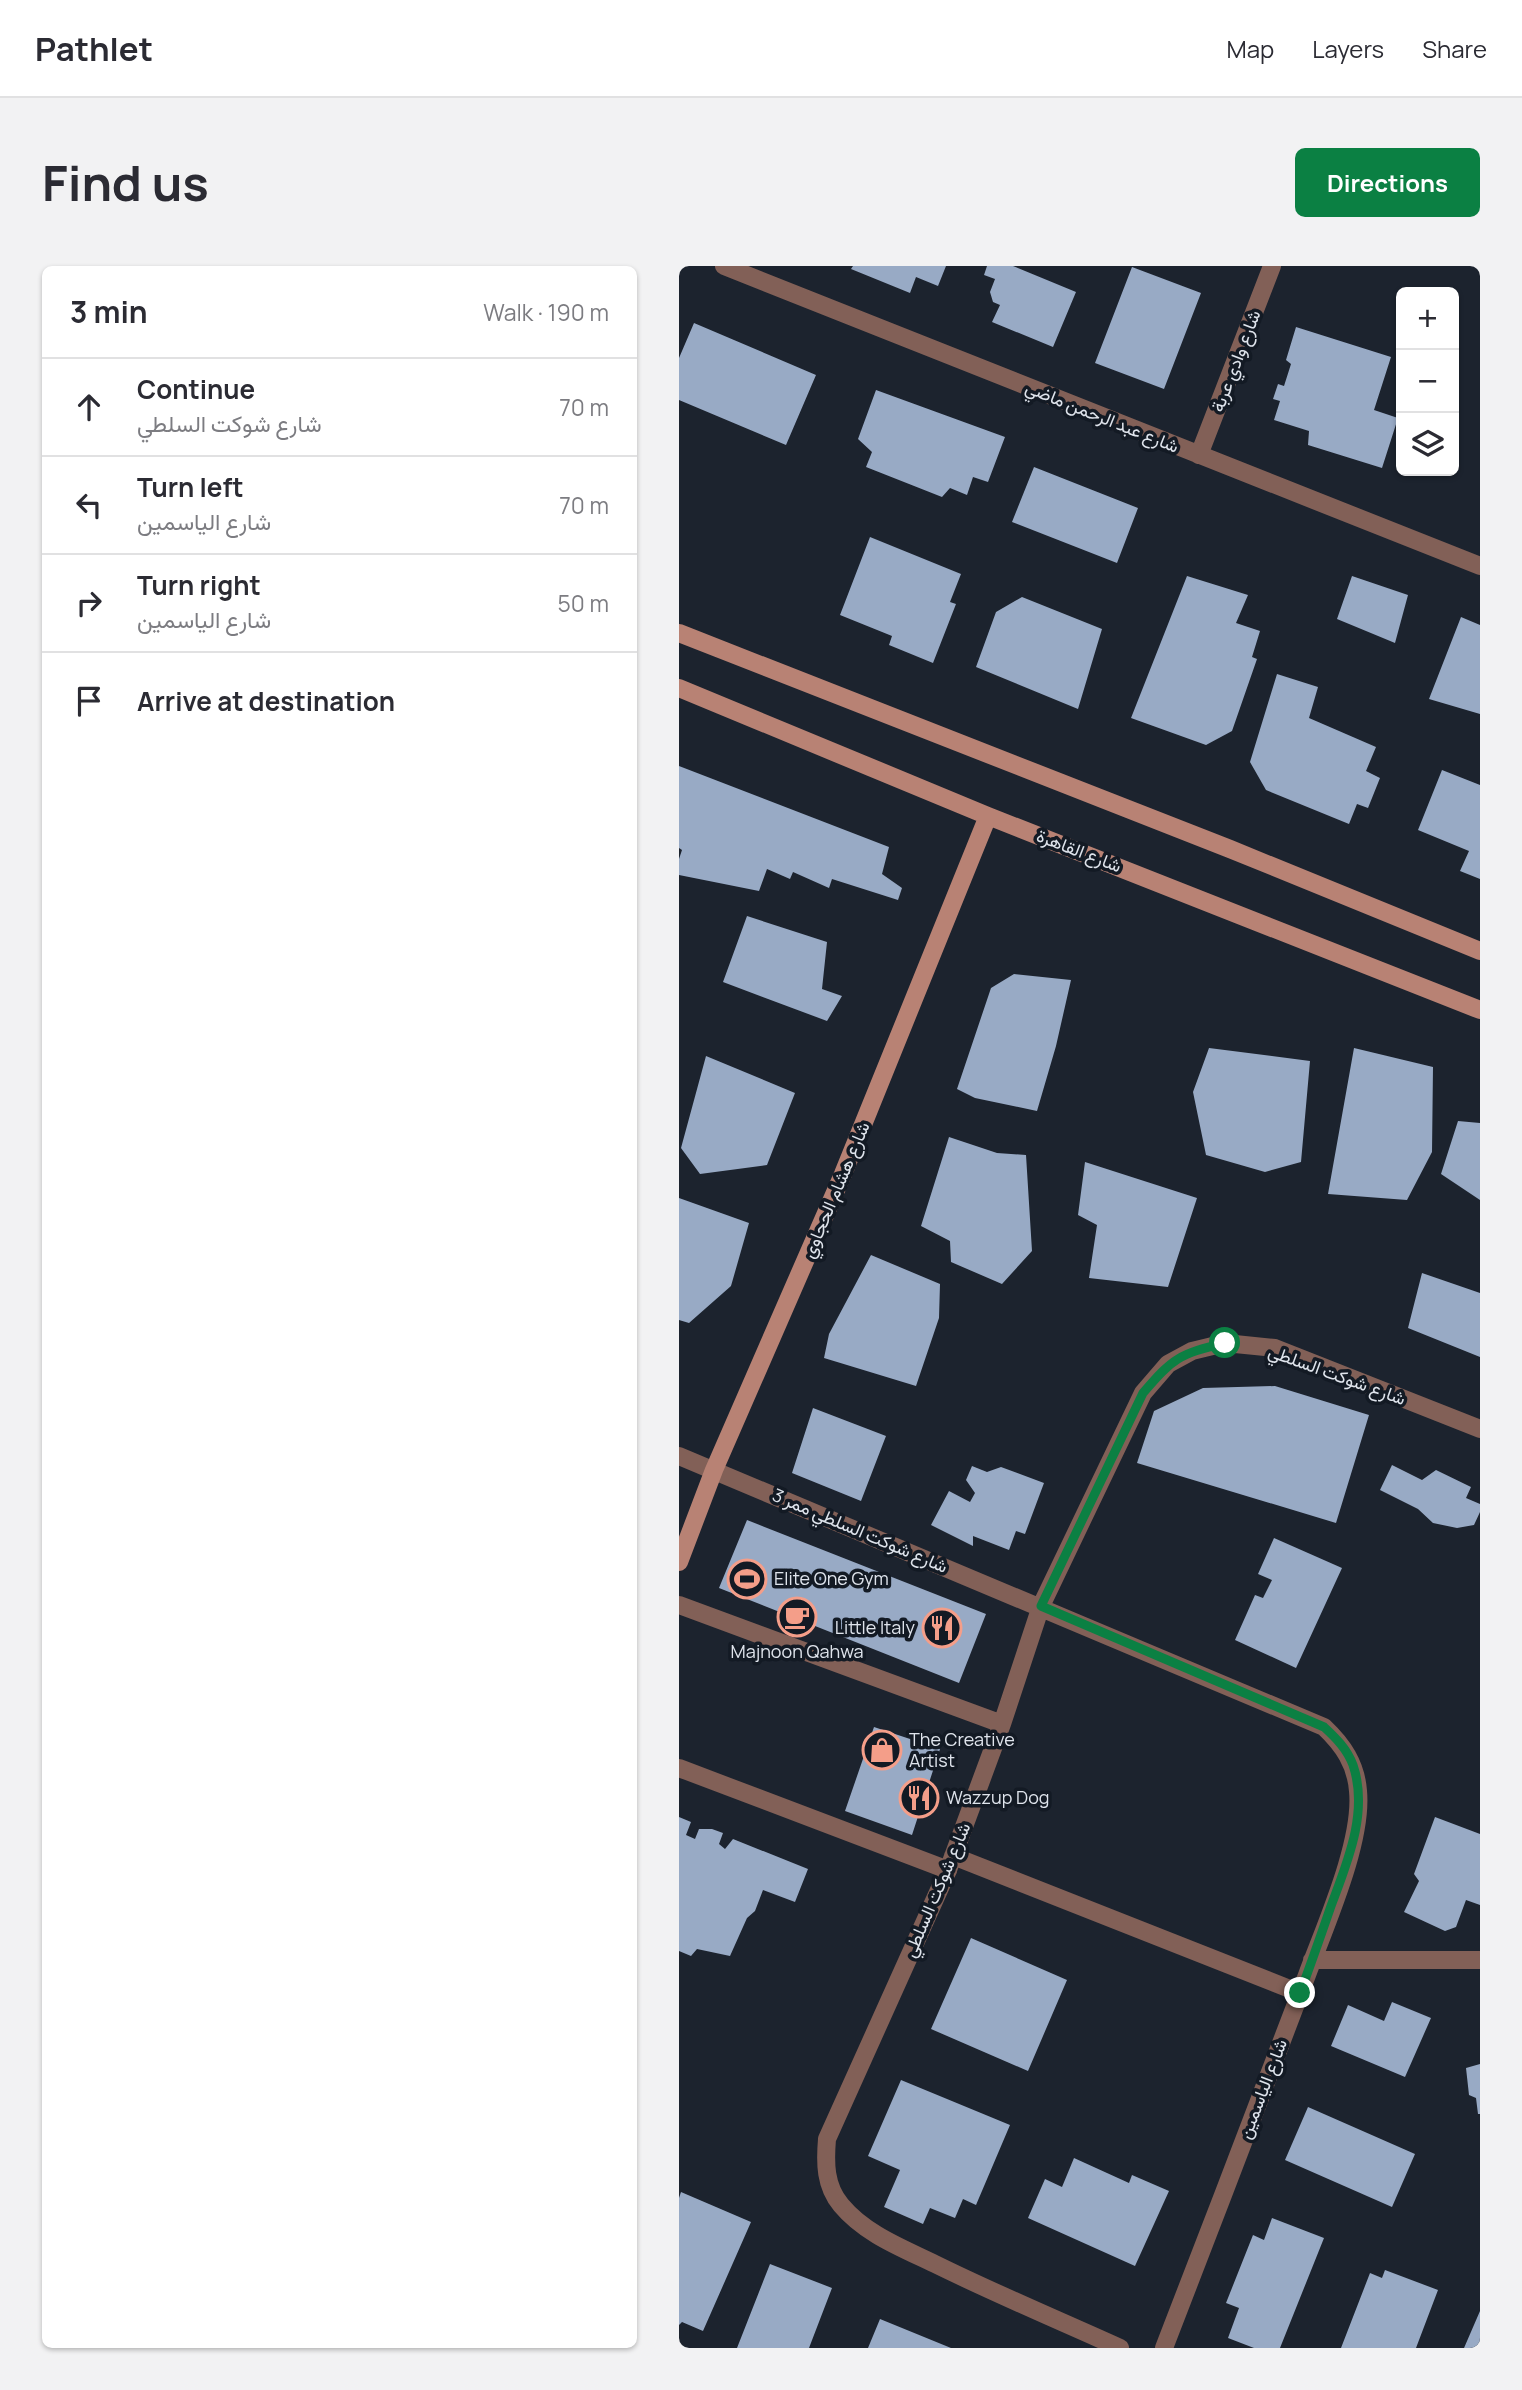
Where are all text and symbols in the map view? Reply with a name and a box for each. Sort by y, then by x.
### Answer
text: Pathlet [35,26,153,71]
text: Map [1227,32,1274,65]
text: Layers [1312,32,1384,65]
text: Share [1422,32,1487,65]
button: Directions [1295,148,1480,217]
text: Find us [42,149,209,216]
map controls [1396,287,1459,476]
button: + [1396,287,1459,350]
text: 3 min [70,291,148,332]
text: Walk · 190 m [483,296,609,328]
street label: شارع وادي عربة [1205,306,1269,417]
button: − [1396,350,1459,413]
text: Continue [137,371,255,407]
street label: شارع عبد الرحمن ماضي [1021,374,1183,462]
icon: ahead [70,388,108,426]
text: 70 m [559,391,609,423]
text: شارع شوكت السلطي [137,407,322,439]
button: layers [1396,413,1459,476]
text: Turn left [137,469,244,505]
icon: left [70,486,108,524]
text: 70 m [559,489,609,521]
text: شارع الياسمين [137,505,271,537]
text: Turn right [137,567,261,603]
icon: right [70,584,108,622]
text: 50 m [558,587,609,619]
text: شارع الياسمين [137,603,271,635]
icon: arrive [70,682,108,720]
text: Arrive at destination [137,683,395,719]
street label: شارع القاهرة [1033,823,1125,878]
street label: شارع هشام الحجاوي [796,1118,878,1263]
route start [1209,1327,1240,1358]
street label: شارع شوكت السلطي [1264,1338,1409,1414]
street label: شارع شوكت السلطي ممر 3 [767,1482,952,1582]
sports icon: Elite One Gym [726,1558,768,1600]
place label: Elite One Gym [774,1566,889,1590]
cafe icon: Majnoon Qahwa [776,1596,818,1638]
restaurant icon: Little Italy [921,1607,963,1649]
place label: Little Italy [835,1615,915,1639]
place label: Majnoon Qahwa [731,1639,863,1663]
place label: The Creative Artist [909,1727,1015,1772]
shop icon: The Creative Artist [861,1729,903,1771]
restaurant icon: Wazzup Dog [898,1777,940,1819]
place label: Wazzup Dog [946,1785,1049,1809]
street label: شارع شوكت السلطي [897,1818,979,1962]
route end [1284,1977,1315,2008]
street label: شارع الياسمين [1232,2035,1293,2142]

